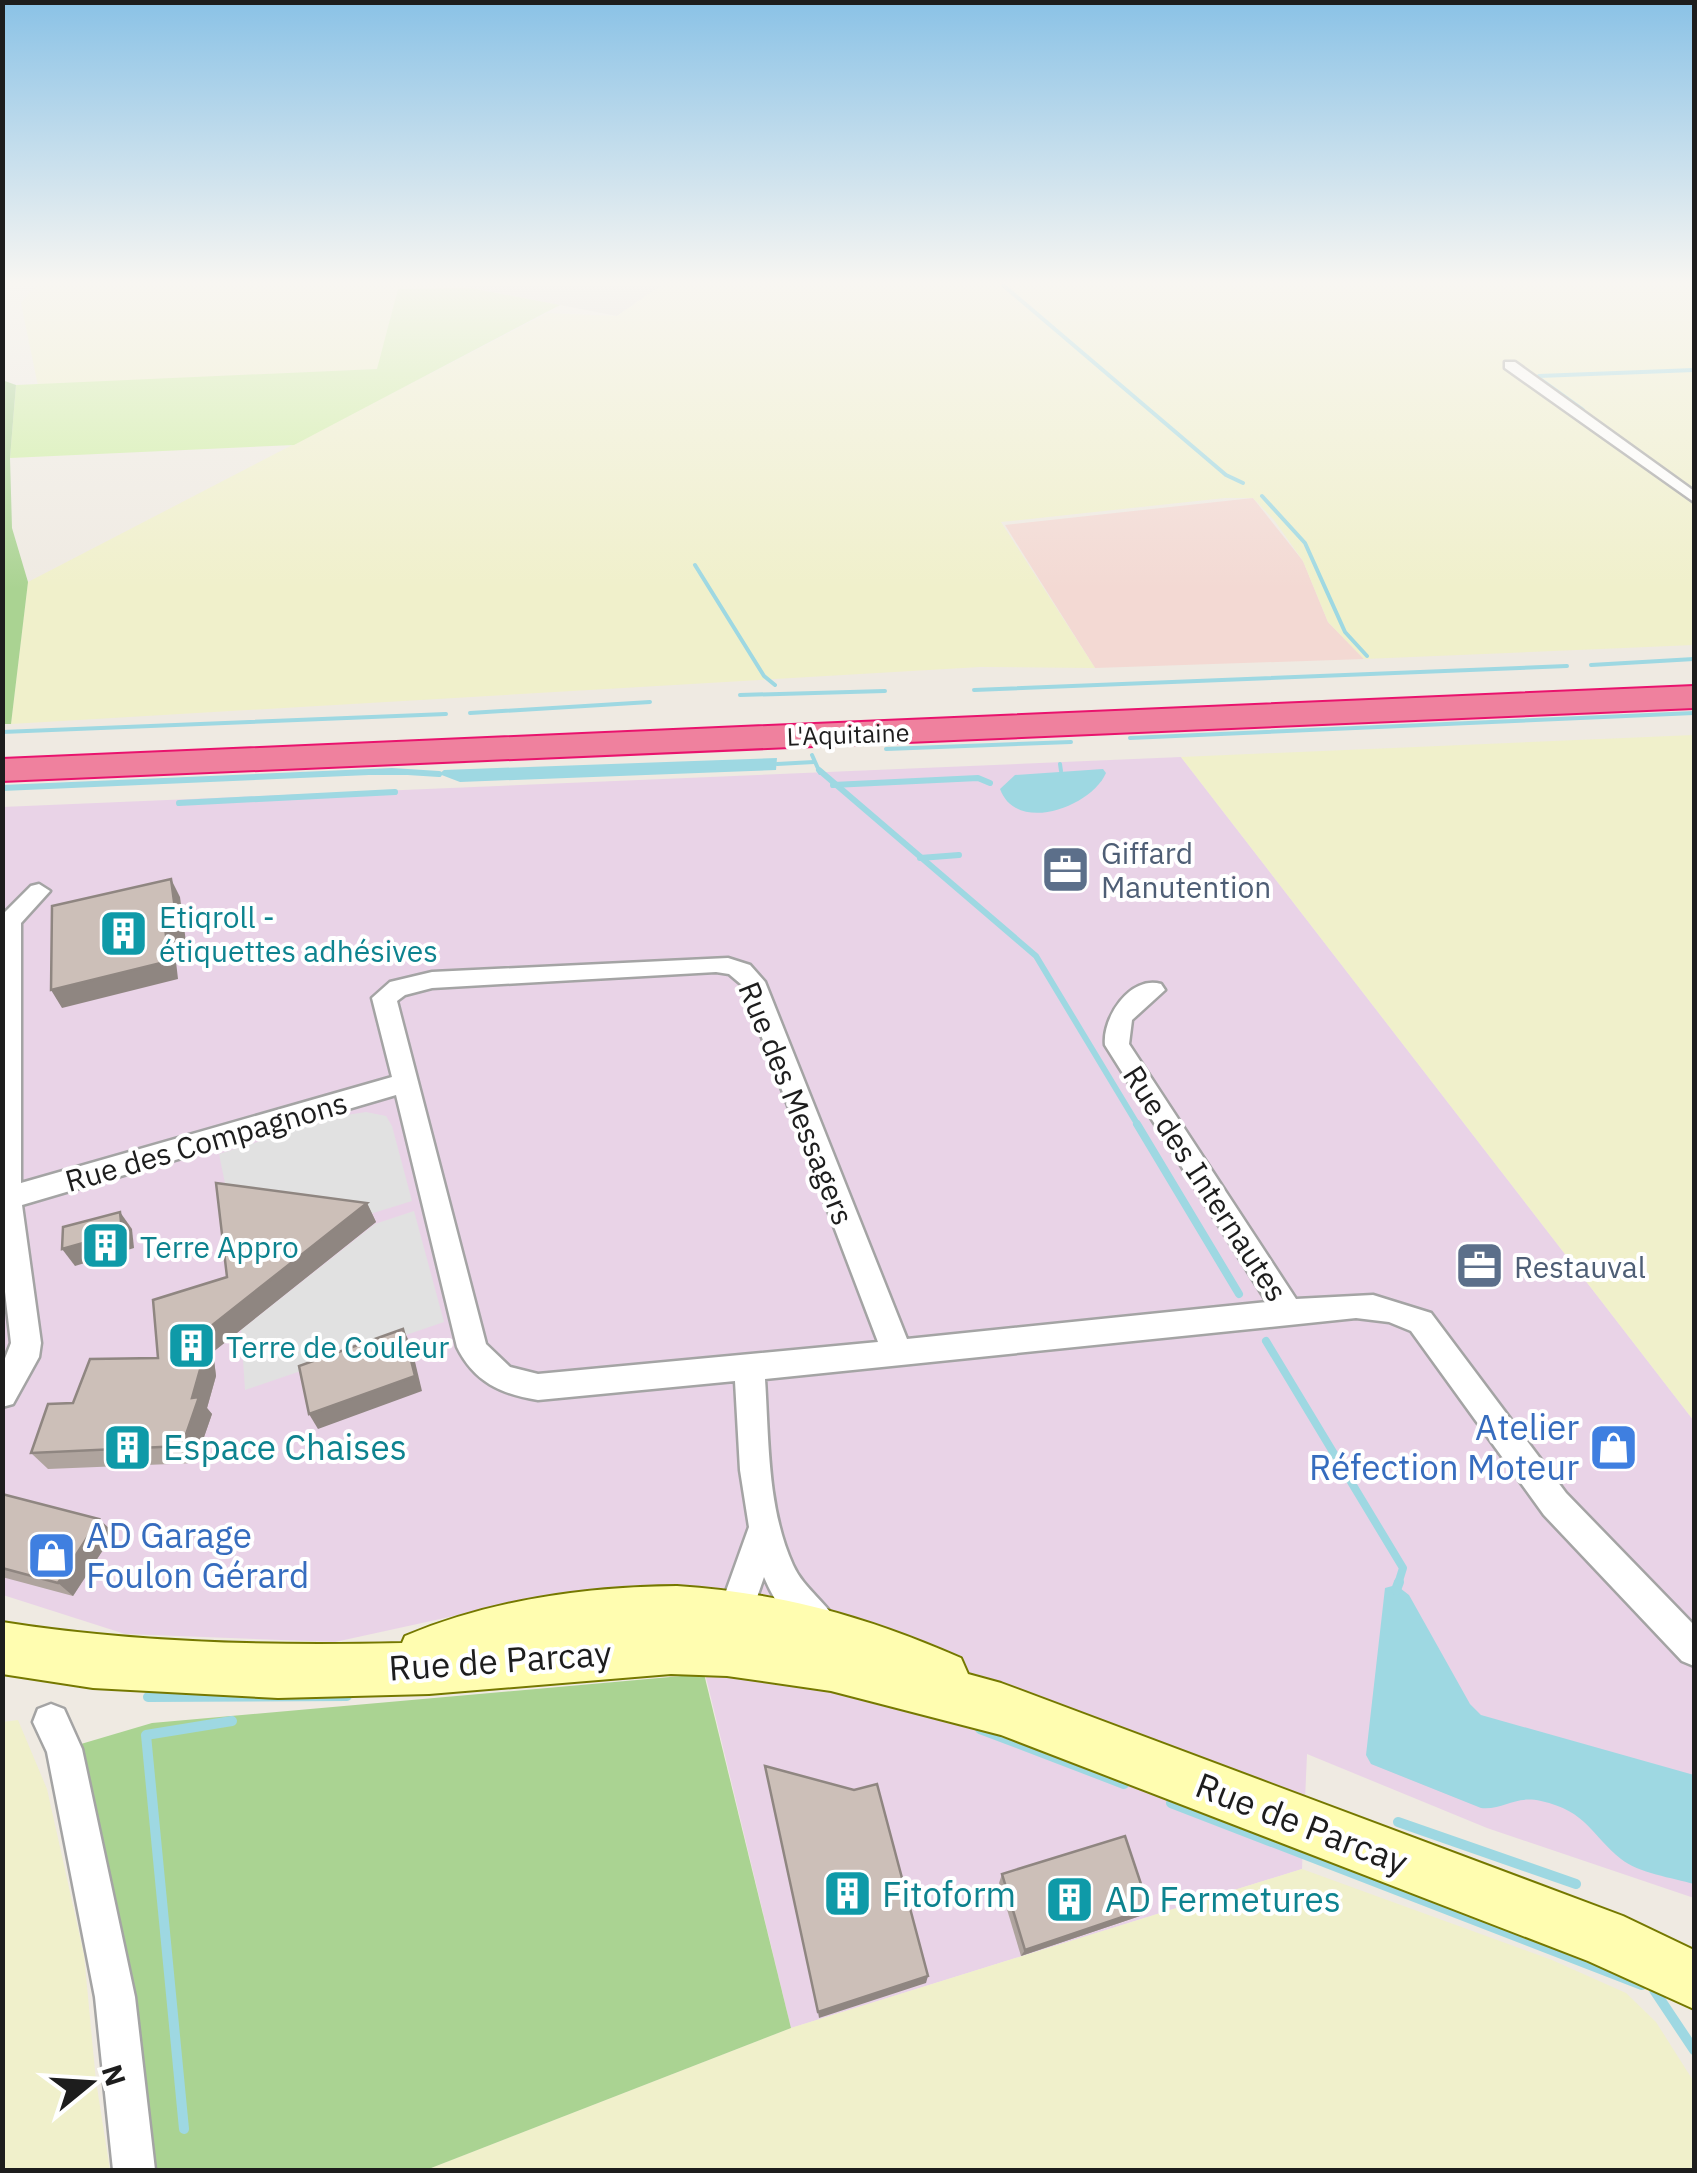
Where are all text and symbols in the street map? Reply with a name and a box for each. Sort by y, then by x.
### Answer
street label: L'Aquitaine [786,715,910,753]
place label: Giffard Manutention [1101,833,1271,906]
office icon: Giffard Manutention [1040,843,1092,895]
place label: Etiqroll - étiquettes adhésives [159,897,438,970]
building icon: Etiqroll - étiquettes adhésives [98,907,150,959]
street label: Rue des Messagers [730,976,864,1230]
street label: Rue des Internautes [1115,1058,1297,1308]
street label: Rue des Compagnons [60,1082,352,1200]
building icon: Terre Appro [79,1220,131,1272]
place label: Terre Appro [140,1227,299,1266]
office icon: Restauval [1453,1240,1505,1292]
place label: Restauval [1514,1247,1646,1286]
building icon: Terre de Couleur [165,1320,217,1372]
place label: Terre de Couleur [226,1327,449,1366]
place label: Atelier Réfection Moteur [1309,1404,1579,1490]
building icon: Espace Chaises [102,1421,154,1473]
shop icon: Atelier Réfection Moteur [1588,1421,1640,1473]
place label: Espace Chaises [163,1424,407,1470]
place label: AD Garage Foulon Gérard [86,1512,309,1598]
shop icon: AD Garage Foulon Gérard [25,1529,77,1581]
street label: Rue de Parcay [387,1629,613,1691]
street label: Rue de Parcay [1190,1762,1414,1884]
building icon: Fitoform [821,1868,873,1920]
place label: Fitoform [882,1871,1016,1917]
building icon: AD Fermetures [1044,1873,1096,1925]
place label: AD Fermetures [1105,1876,1341,1922]
north arrow [40,2033,140,2133]
text: N [94,2060,135,2090]

